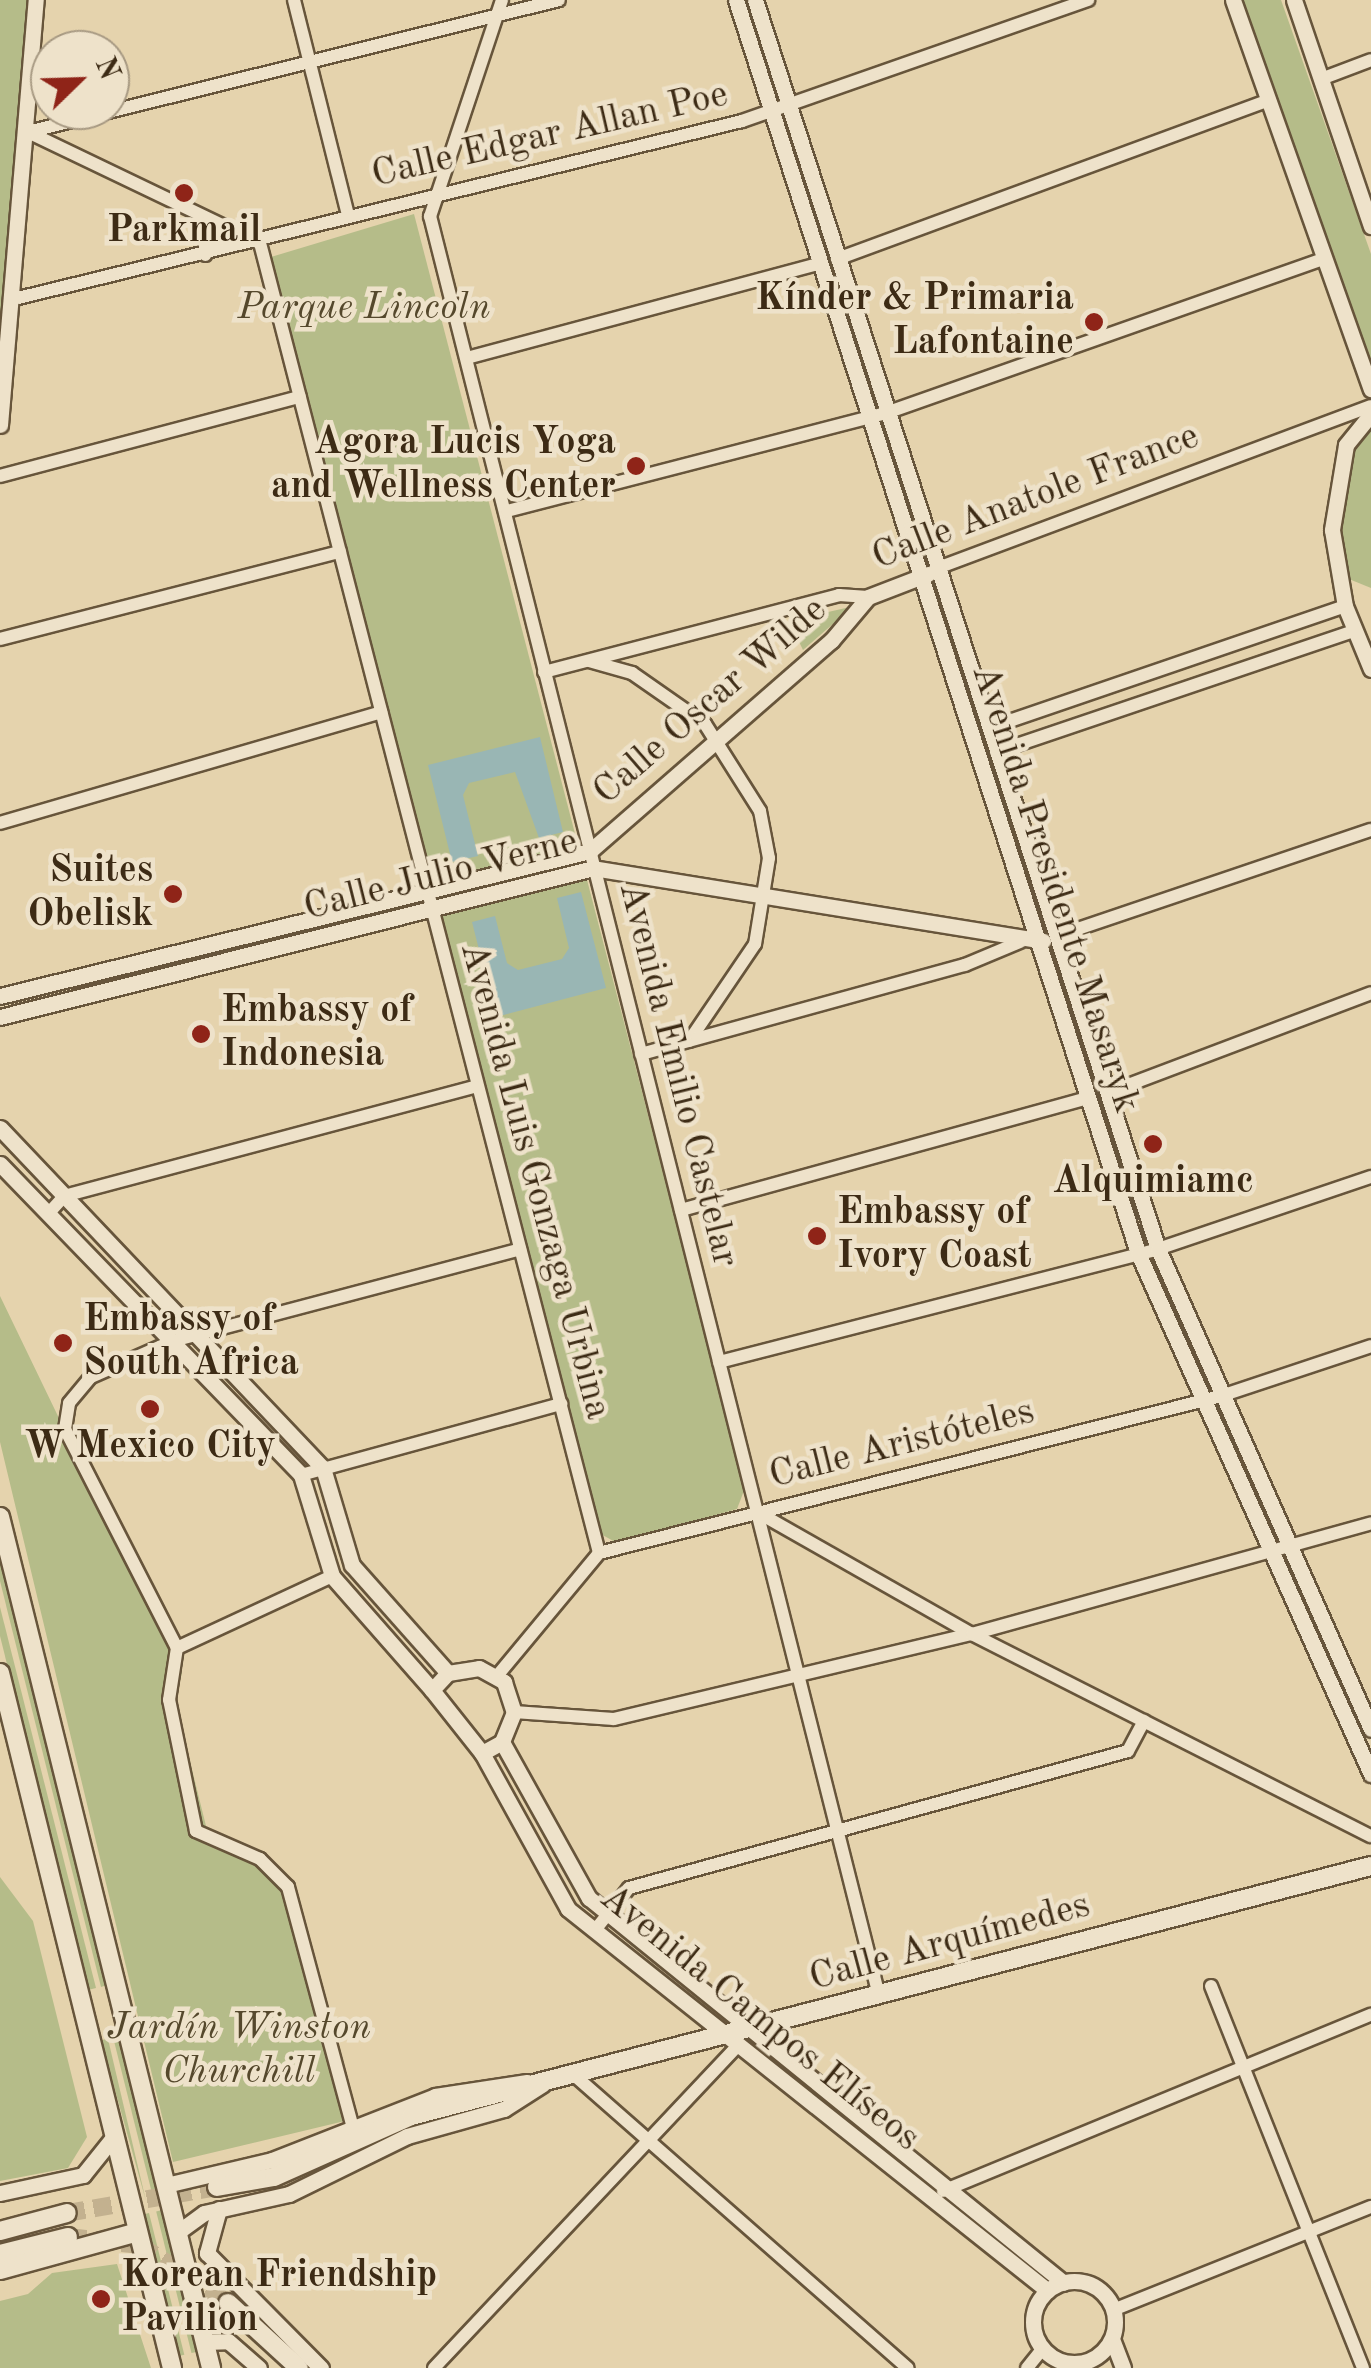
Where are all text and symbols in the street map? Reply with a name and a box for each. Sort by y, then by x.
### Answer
north arrow [30,30,130,130]
text: N [89,54,123,84]
street label: Calle Edgar Allan Poe [367,73,733,199]
marker: Parkmail [173,182,195,204]
place label: Parkmail [107,209,261,255]
place label: Kínder & Primaria Lafontaine [755,277,1074,366]
park label: Parque Lincoln [238,286,490,332]
marker: Kínder & Primaria Lafontaine [1083,311,1105,333]
street label: Calle Anatole France [866,415,1206,581]
place label: Agora Lucis Yoga and Wellness Center [271,421,616,510]
marker: Agora Lucis Yoga and Wellness Center [625,455,647,477]
street label: Calle Oscar Wilde [585,588,837,816]
street label: Avenida Presidente Masaryk [960,659,1148,1119]
street label: Calle Julio Verne [299,820,583,932]
place label: Suites Obelisk [27,849,153,938]
street label: Avenida Emilio Castelar [607,878,747,1272]
marker: Suites Obelisk [162,883,184,905]
street label: Avenida Luis Gonzaga Urbina [448,938,620,1424]
place label: Embassy of Indonesia [221,989,413,1078]
marker: Embassy of Indonesia [190,1023,212,1045]
marker: Alquimiamc [1142,1133,1164,1155]
place label: Alquimiamc [1052,1160,1254,1206]
place label: Embassy of Ivory Coast [837,1191,1032,1280]
marker: Embassy of Ivory Coast [806,1225,828,1247]
place label: Embassy of South Africa [83,1298,299,1388]
marker: Embassy of South Africa [52,1332,74,1354]
street label: Calle Aristóteles [765,1390,1039,1500]
marker: W Mexico City [139,1398,161,1420]
place label: W Mexico City [24,1425,276,1471]
street label: Avenida Campos Elíseos [590,1876,928,2162]
street label: Calle Arquímedes [805,1884,1095,2002]
park label: Jardín Winston Churchill [107,2006,371,2096]
place label: Korean Friendship Pavilion [121,2254,437,2344]
marker: Korean Friendship Pavilion [90,2288,112,2310]

